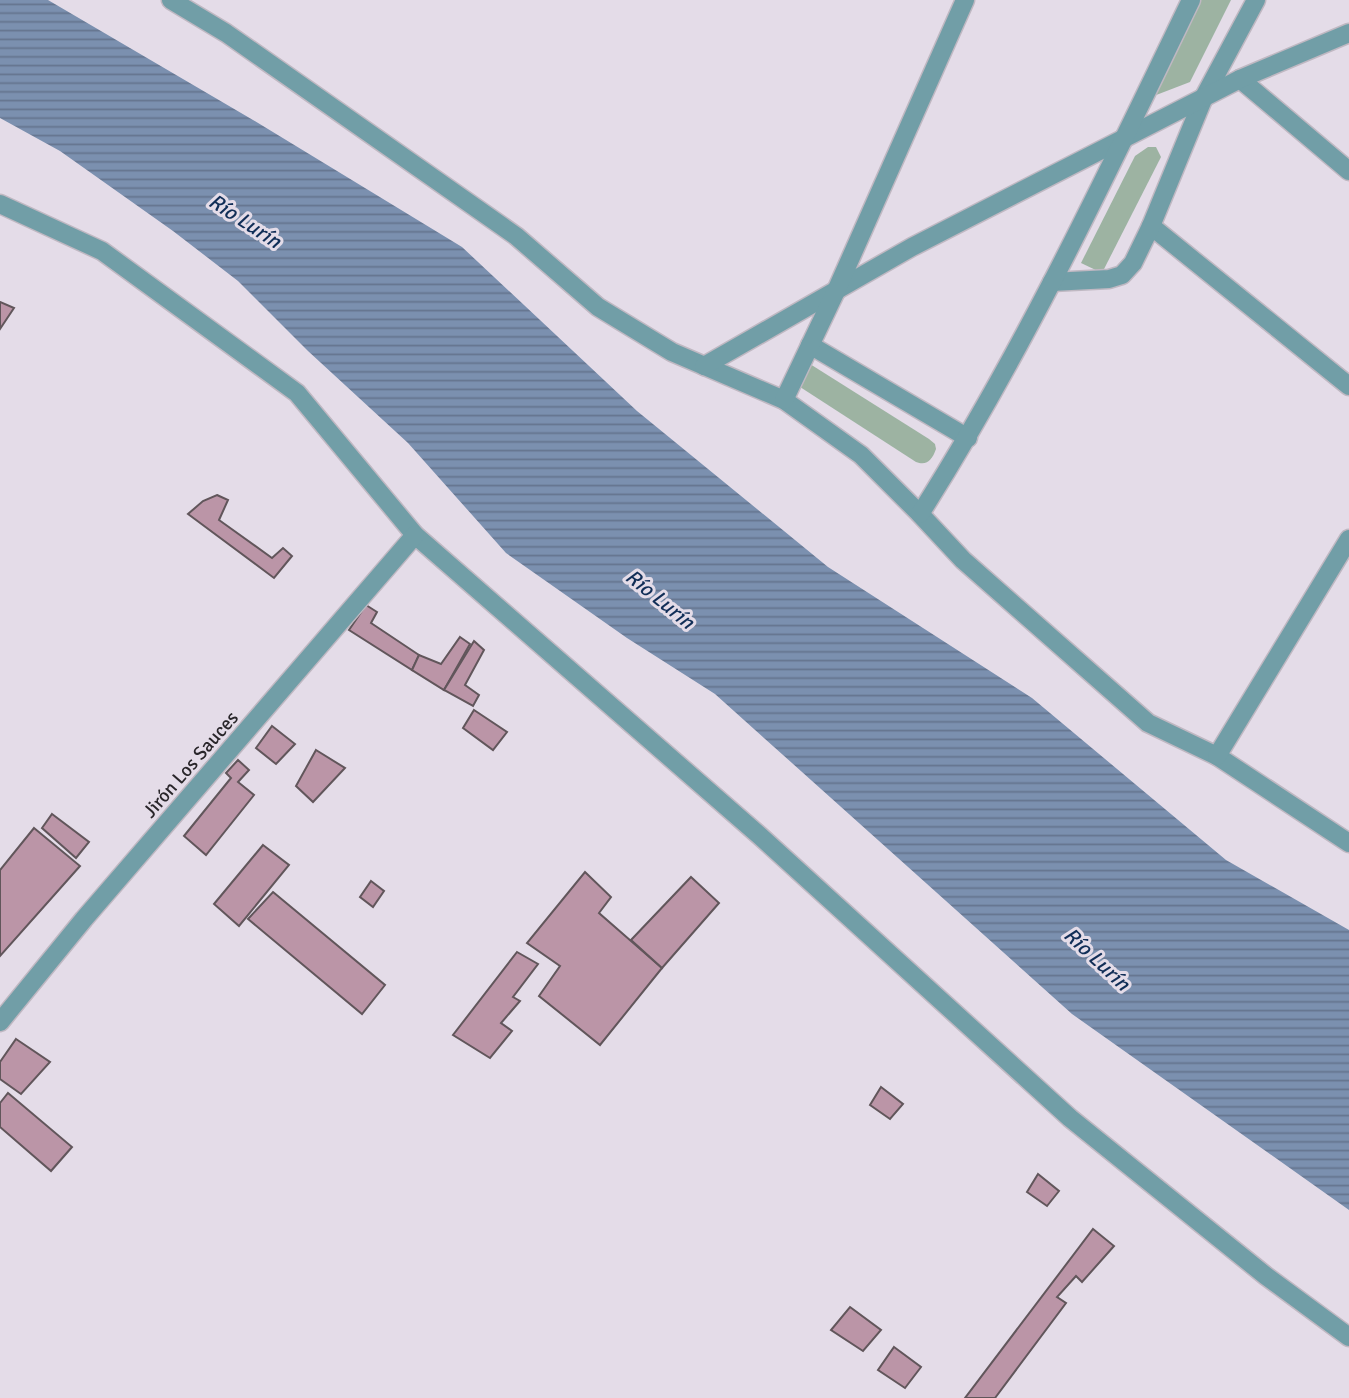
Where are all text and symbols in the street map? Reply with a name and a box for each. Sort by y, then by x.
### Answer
water label: Río Lurín [204,188,287,254]
water label: Río Lurín [620,563,700,635]
street label: Jirón Los Sauces [138,706,244,823]
water label: Río Lurín [1059,922,1136,997]

